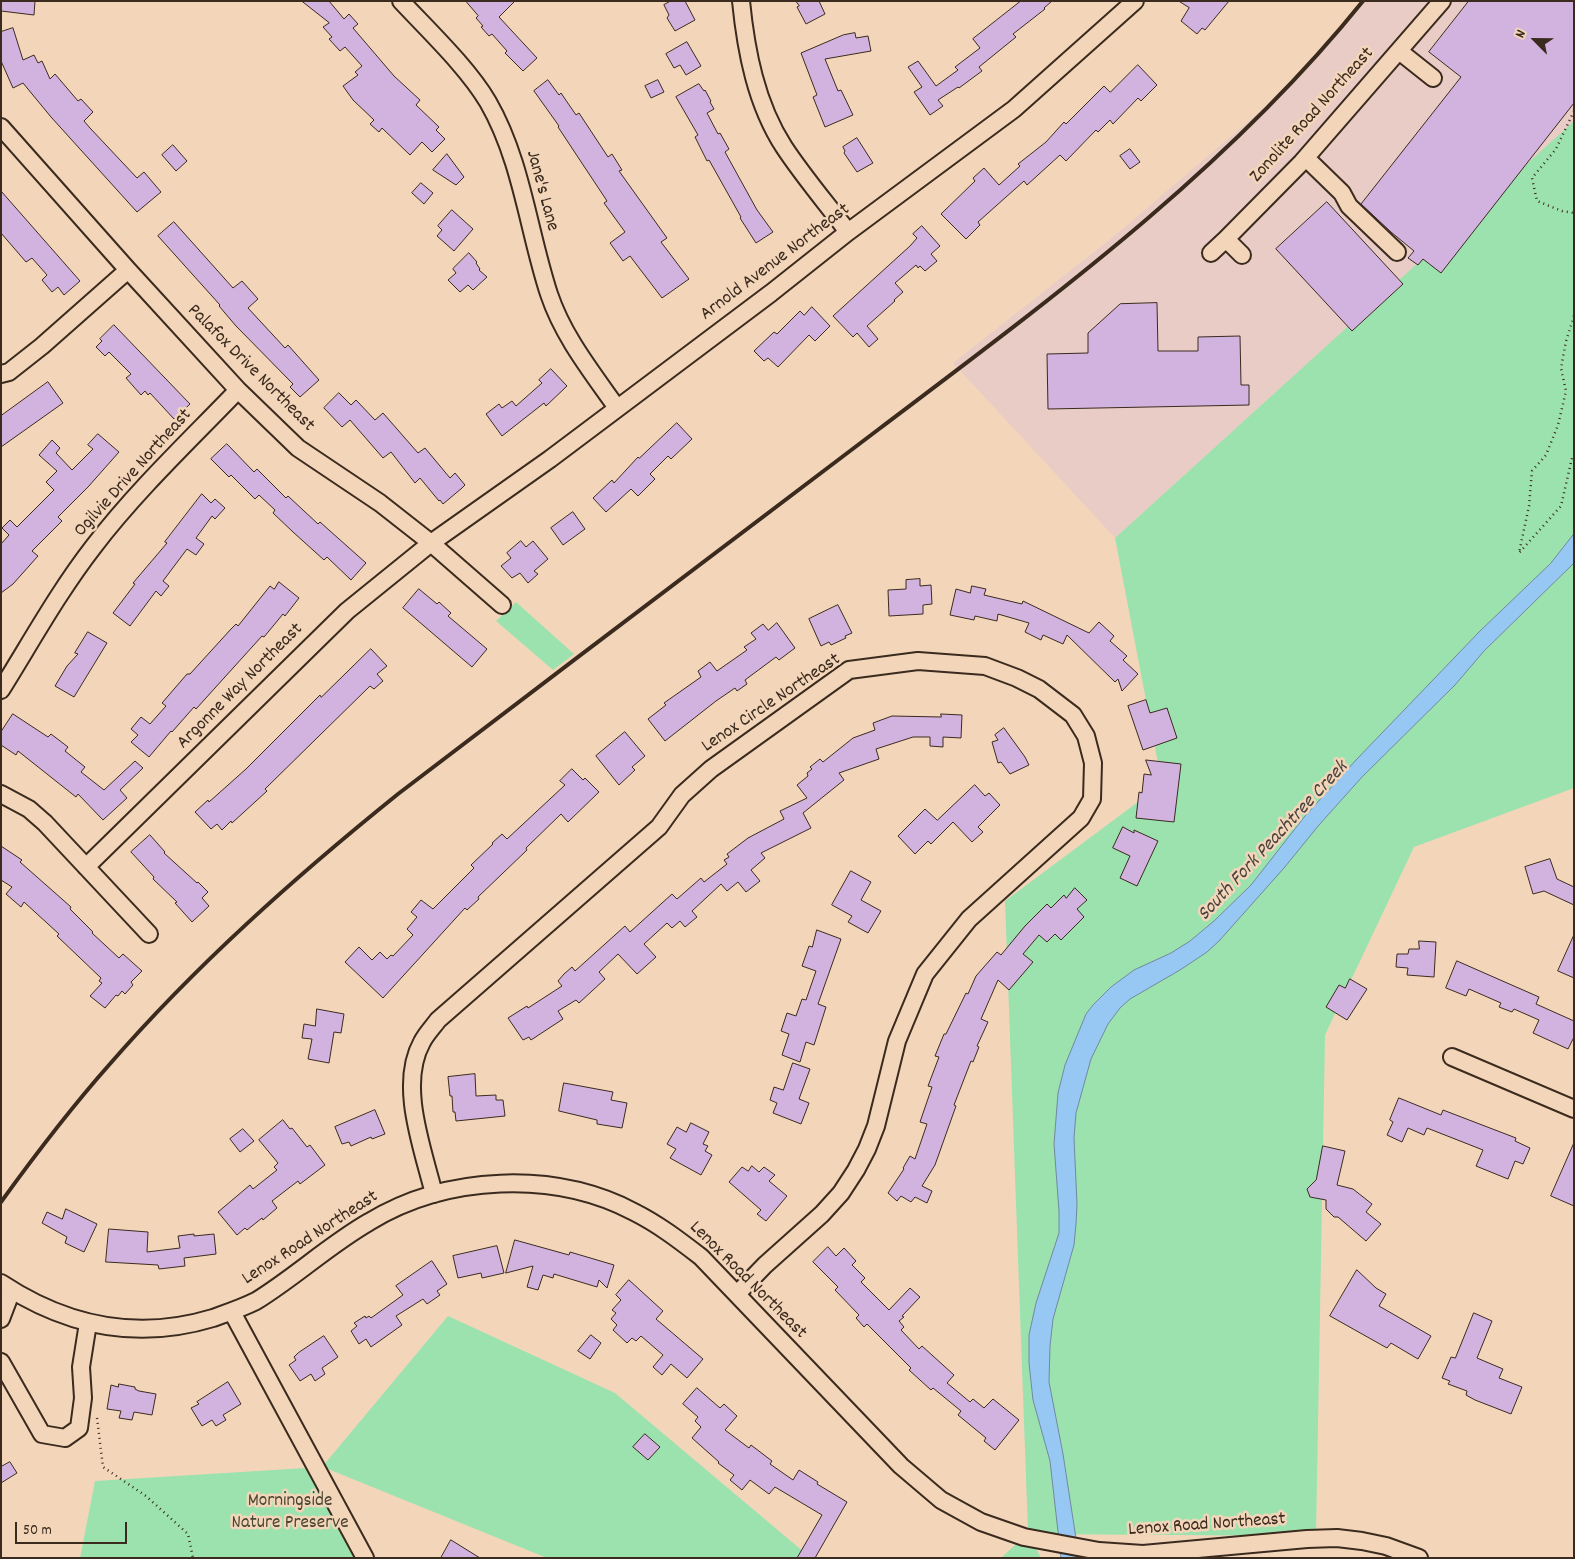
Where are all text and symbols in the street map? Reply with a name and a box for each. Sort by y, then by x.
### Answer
north arrow [1510,15,1560,65]
text: N [1511,27,1532,41]
street label: Zonolite Road Northeast [1246,44,1380,188]
street label: Jane's Lane [519,148,563,234]
street label: Arnold Avenue Northeast [697,199,855,327]
street label: Palafox Drive Northeast [181,300,319,438]
street label: Ogilvie Drive Northeast [70,405,198,543]
street label: Argonne Way Northeast [173,619,309,755]
street label: Lenox Circle Northeast [698,649,846,759]
water label: South Fork Peachtree Creek [1194,757,1354,927]
street label: Lenox Road Northeast [239,1187,383,1291]
street label: Lenox Road Northeast [683,1217,811,1345]
park label: Morningside Nature Preserve [232,1491,348,1535]
street label: Lenox Road Northeast [1128,1509,1286,1543]
scale bar [18,1512,130,1544]
text: 50 m [23,1520,52,1542]

